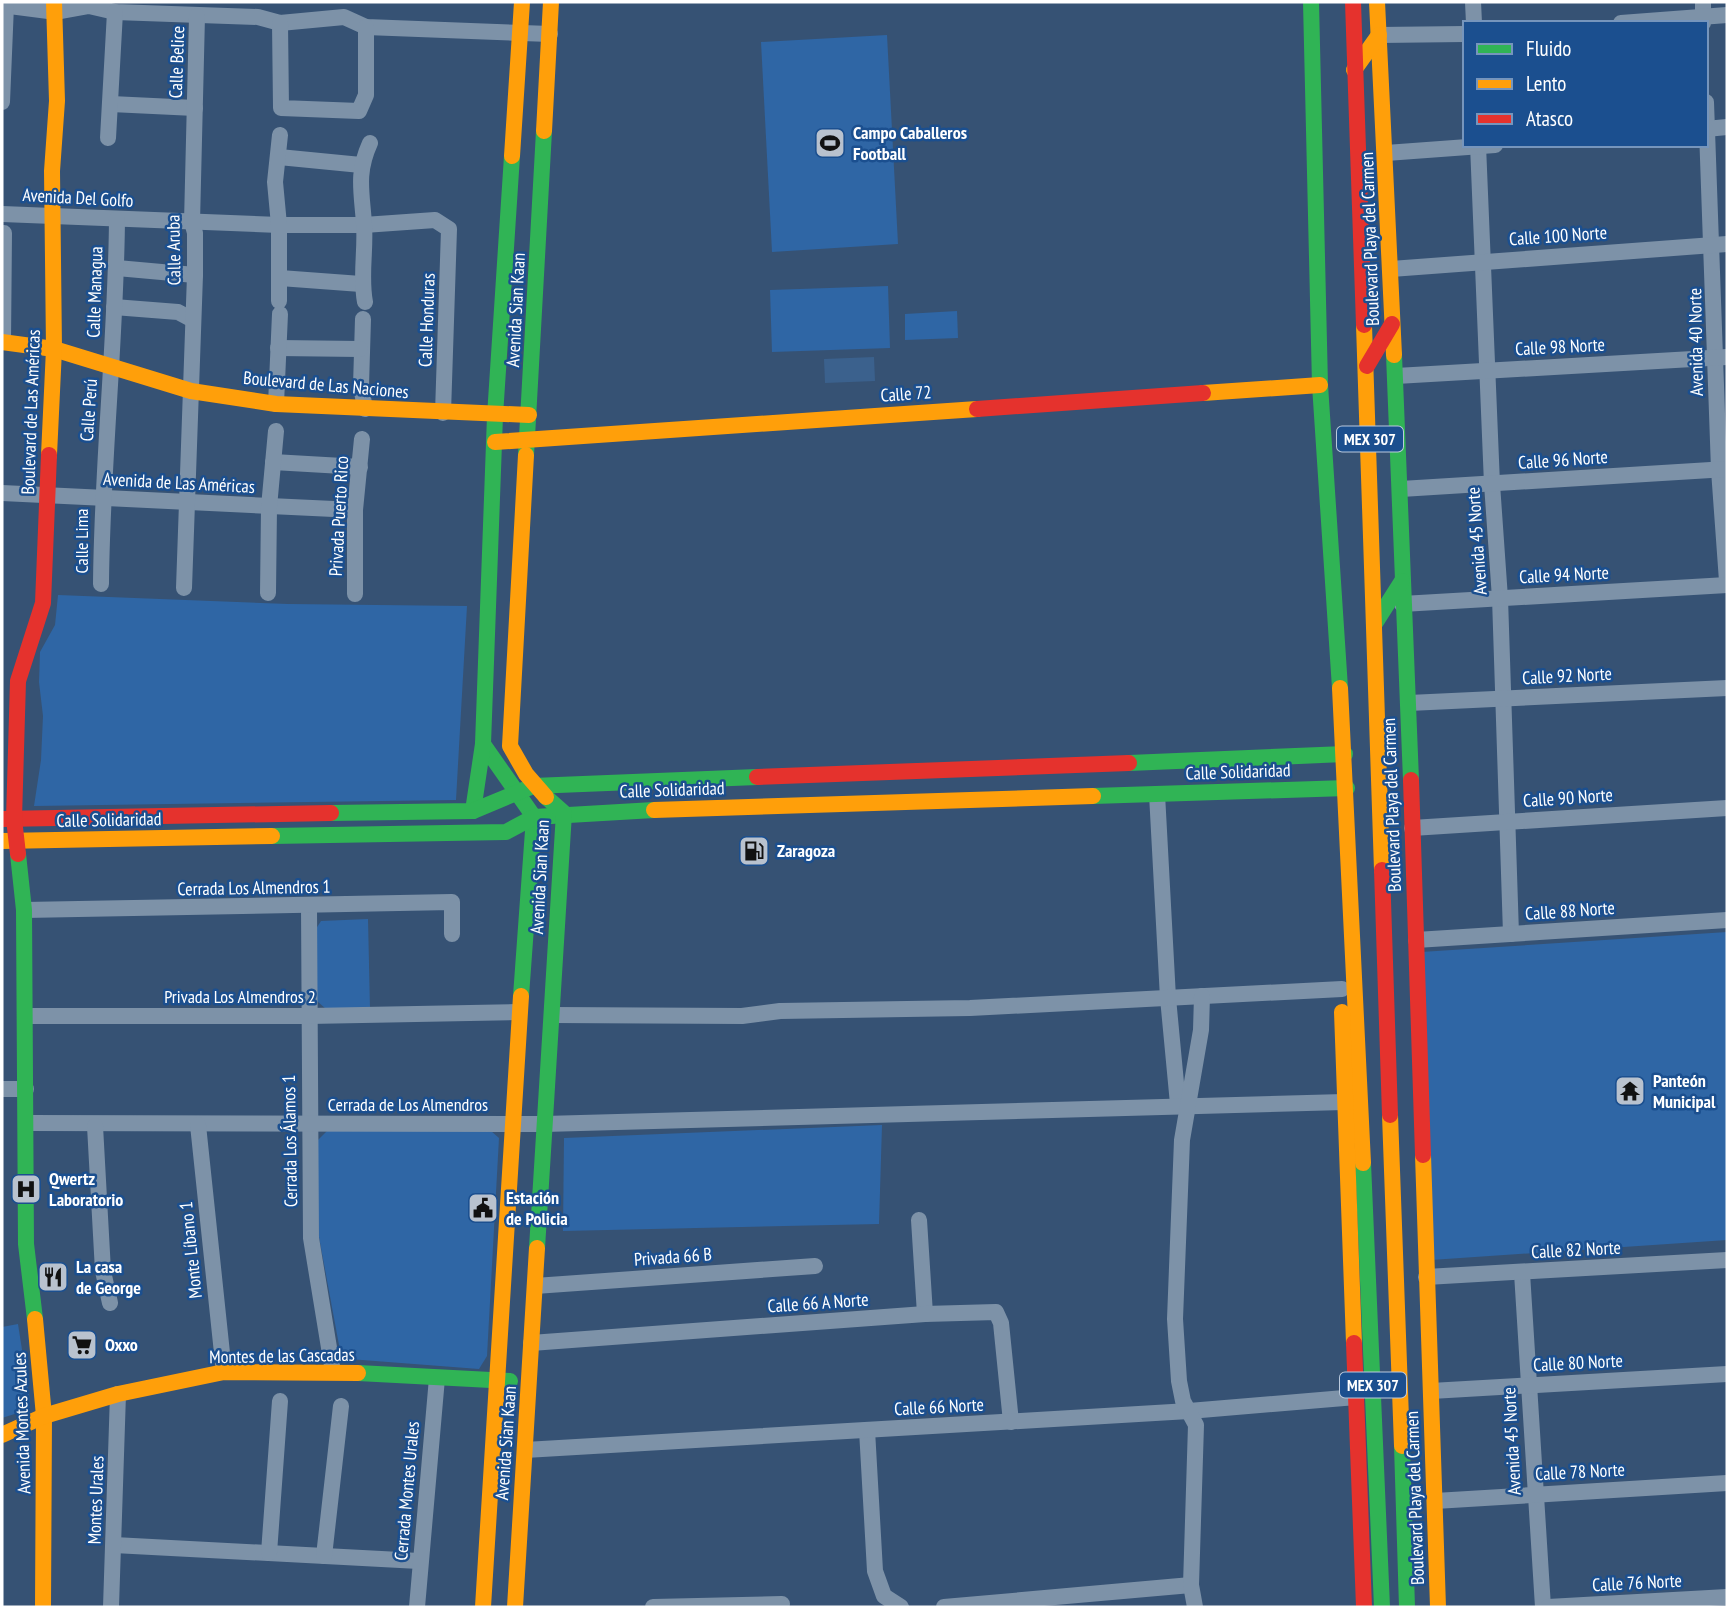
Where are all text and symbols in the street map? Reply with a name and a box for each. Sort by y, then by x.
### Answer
legend [1463,21,1708,147]
street label: Calle Belice [164,25,189,99]
text: Fluido [1526,35,1571,62]
text: Lento [1526,70,1566,97]
text: Atasco [1526,105,1573,132]
place label: Campo Caballeros Football [853,121,967,165]
sports icon: Campo Caballeros Football [813,126,847,160]
street label: Boulevard Playa del Carmen [1355,152,1384,326]
street label: Avenida Del Golfo [22,183,134,212]
street label: Calle Aruba [161,214,186,286]
street label: Calle 100 Norte [1508,221,1608,250]
street label: Calle Managua [81,246,108,338]
street label: Avenida Sian Kaan [501,252,530,368]
street label: Calle Honduras [413,273,440,367]
street label: Avenida 40 Norte [1683,288,1708,396]
street label: Boulevard de Las Américas [16,329,45,495]
street label: Calle 98 Norte [1514,333,1605,360]
street label: Boulevard de Las Naciones [242,366,410,403]
street label: Calle Perú [75,378,102,442]
street label: Calle 72 [880,380,932,407]
road number: MEX 307 [1337,426,1403,452]
street label: Calle 96 Norte [1517,445,1609,474]
street label: Privada Puerto Rico [324,455,353,577]
street label: Avenida de Las Américas [102,467,256,498]
street label: Avenida 45 Norte [1461,486,1492,596]
street label: Calle Lima [70,508,93,574]
street label: Calle 94 Norte [1518,561,1609,588]
street label: Calle 92 Norte [1521,662,1612,689]
street label: Boulevard Playa del Carmen [1377,718,1406,892]
street label: Calle Solidaridad [1185,758,1291,785]
street label: Calle Solidaridad [619,776,725,803]
street label: Calle 90 Norte [1522,783,1614,812]
street label: Calle Solidaridad [56,807,162,832]
street label: Avenida Sian Kaan [525,819,554,935]
fuel station icon: Zaragoza [737,834,771,868]
place label: Zaragoza [777,839,835,862]
street label: Cerrada Los Almendros 1 [177,875,331,900]
street label: Calle 88 Norte [1524,896,1616,925]
street label: Privada Los Almendros 2 [164,985,316,1008]
place label: Panteón Municipal [1653,1069,1716,1113]
temple icon: Panteón Municipal [1613,1074,1647,1108]
street label: Cerrada Los Álamos 1 [277,1075,302,1207]
street label: Cerrada de Los Almendros [328,1093,488,1116]
place label: Qwertz Laboratorio [49,1167,123,1211]
hospital icon: Qwertz Laboratorio [9,1172,43,1206]
place label: Estación de Policia [506,1186,568,1230]
public building icon: Estación de Policia [466,1191,500,1225]
street label: Monte Líbano 1 [174,1201,207,1300]
street label: Calle 82 Norte [1530,1236,1621,1263]
street label: Privada 66 B [633,1242,713,1271]
place label: La casa de George [76,1255,141,1299]
restaurant icon: La casa de George [36,1260,70,1294]
street label: Calle 66 A Norte [767,1287,869,1318]
supermarket icon: Oxxo [65,1328,99,1362]
place label: Oxxo [105,1333,138,1356]
street label: Montes de las Cascadas [209,1343,355,1368]
street label: Calle 80 Norte [1532,1349,1623,1376]
street label: Avenida Montes Azules [8,1352,35,1494]
road number: MEX 307 [1340,1372,1406,1398]
street label: Avenida Sian Kaan [490,1385,521,1501]
street label: Avenida 45 Norte [1497,1386,1526,1496]
street label: Calle 66 Norte [893,1393,984,1420]
street label: Boulevard Playa del Carmen [1400,1411,1429,1585]
street label: Cerrada Montes Urales [389,1420,424,1561]
street label: Montes Urales [82,1455,109,1545]
street label: Calle 78 Norte [1534,1458,1625,1485]
street label: Calle 76 Norte [1591,1569,1682,1596]

